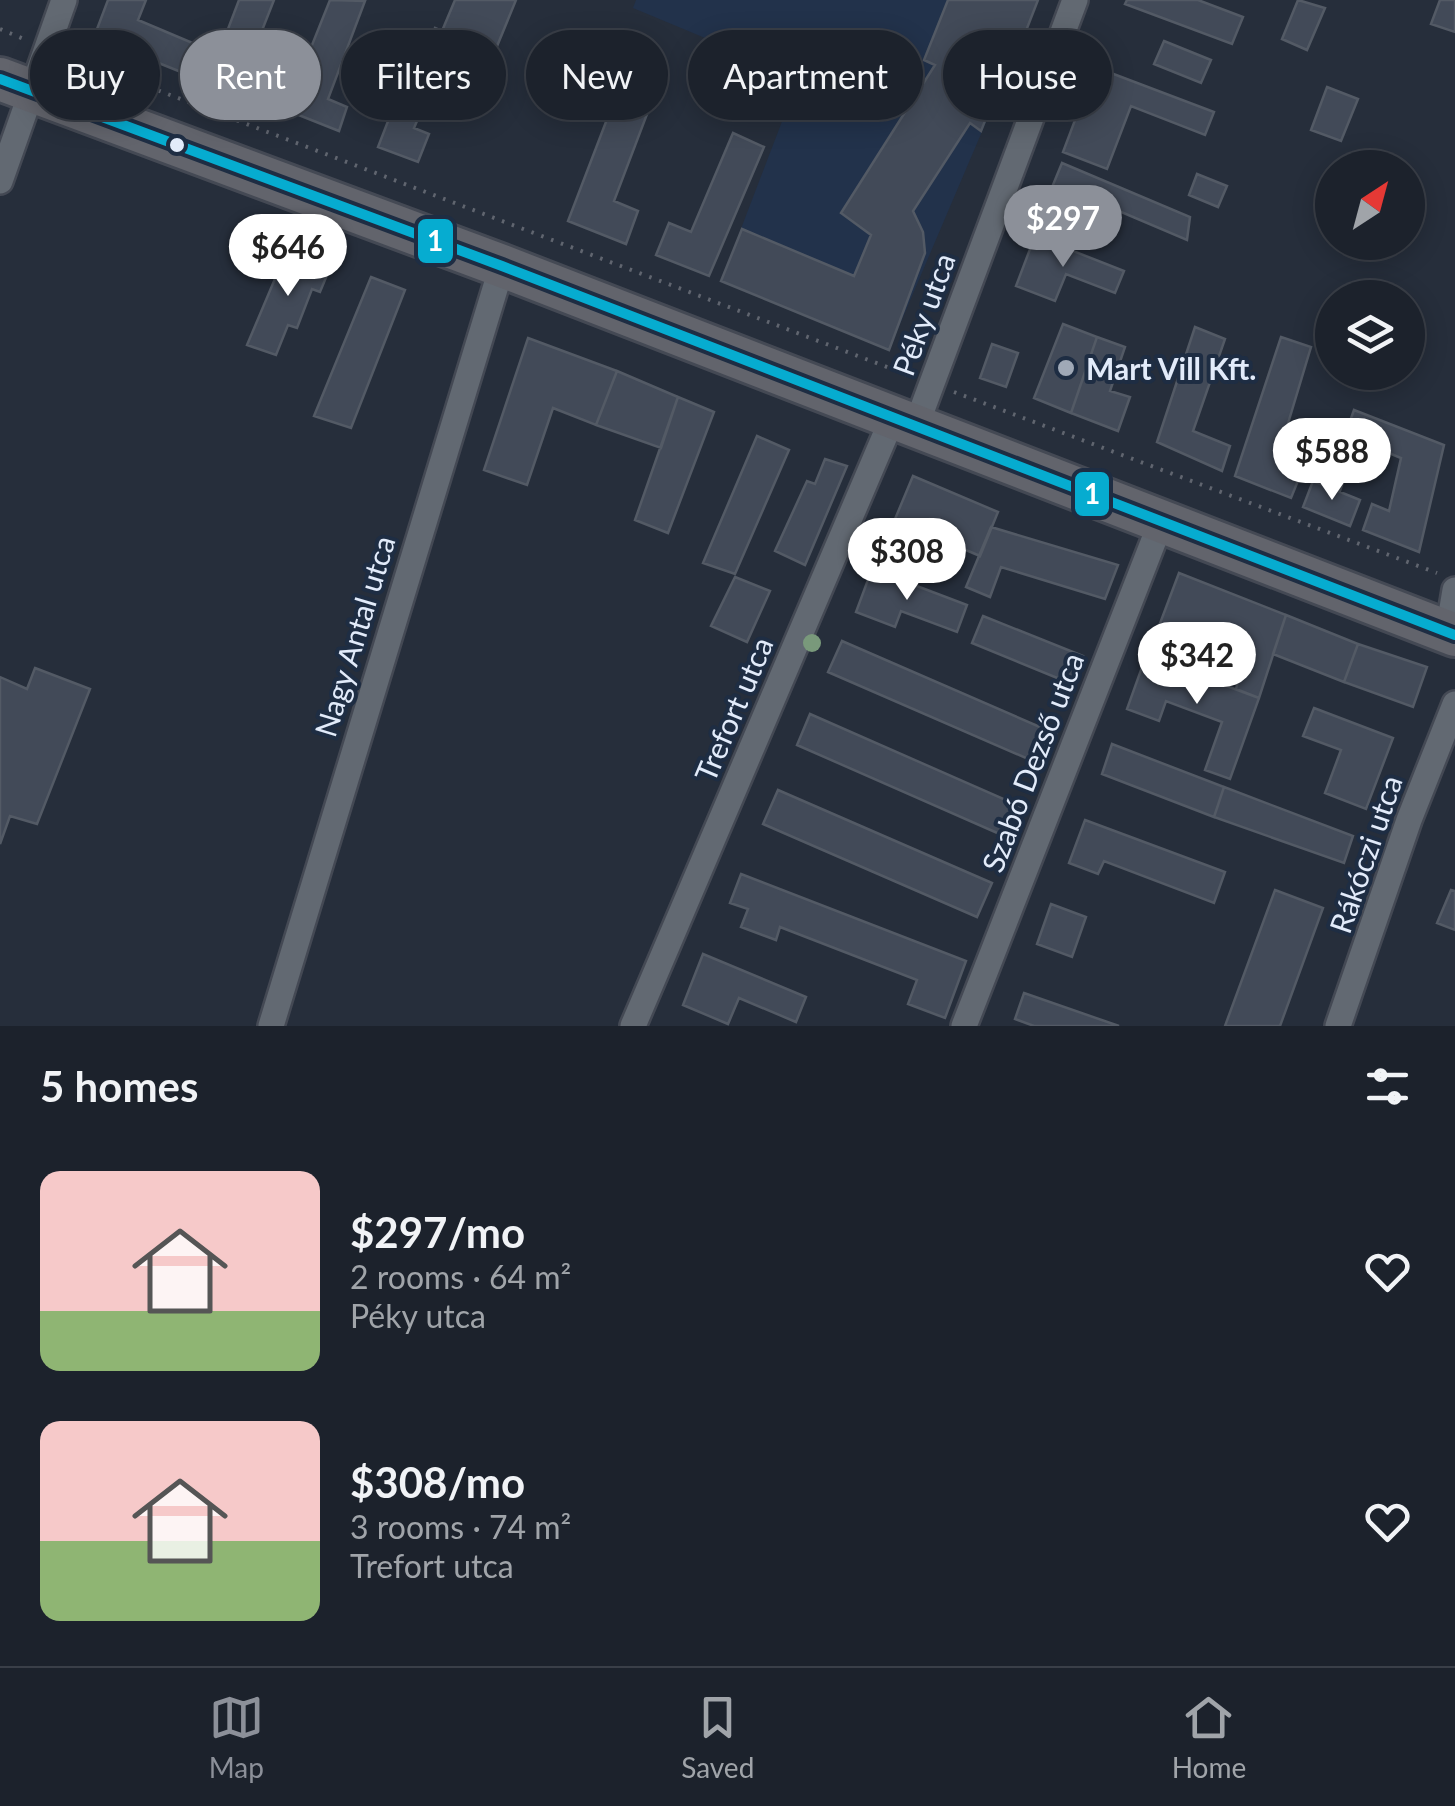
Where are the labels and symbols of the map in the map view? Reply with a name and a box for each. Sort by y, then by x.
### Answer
unlabelled marker [167,135,187,155]
north arrow [1315,150,1425,260]
pin: $297 [1004,185,1122,270]
pin: $646 [229,214,347,299]
line badge: 1 [416,217,455,265]
text: 1 [427,223,443,257]
street label: Péky utca [884,248,962,380]
place label: Mart Vill Kft. [1086,350,1256,386]
marker: Mart Vill Kft. [1055,357,1077,379]
pin: $588 [1273,418,1391,503]
line badge: 1 [1073,470,1111,518]
text: 1 [1084,476,1100,510]
pin: $308 [848,518,966,603]
street label: Nagy Antal utca [306,531,402,741]
pin: $342 [1138,622,1256,707]
street label: Trefort utca [686,631,780,787]
street label: Szabó Dezső utca [974,647,1090,877]
street label: Rákóczi utca [1321,770,1409,938]

